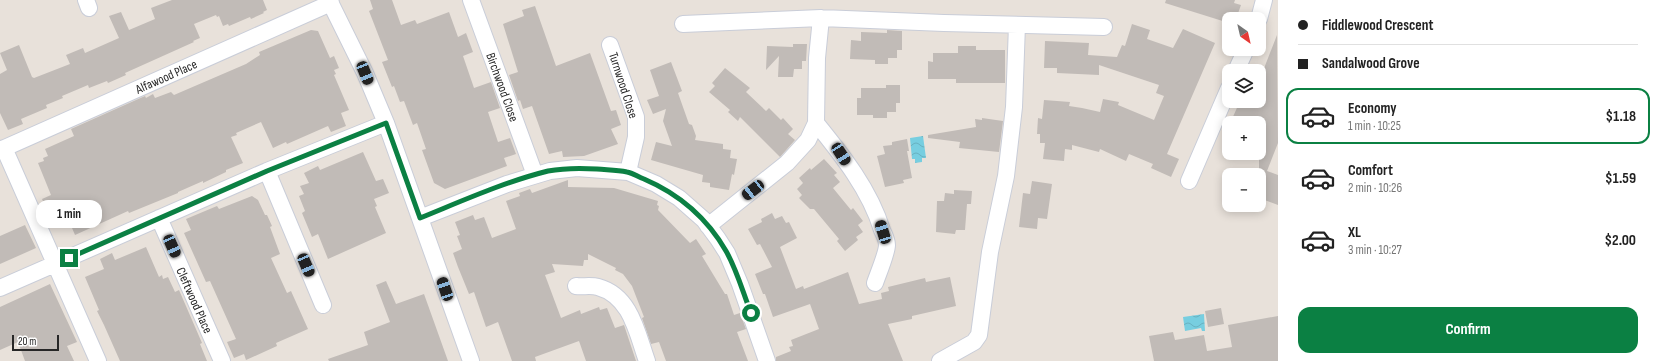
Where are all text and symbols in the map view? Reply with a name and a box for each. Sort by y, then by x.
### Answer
north arrow [1222,12,1266,56]
map controls [1222,12,1266,212]
text: Fiddlewood Crescent [1322,16,1433,35]
street label: Turnwood Close [605,50,641,120]
street label: Birchwood Close [482,51,522,124]
text: Sandalwood Grove [1322,54,1420,73]
street label: Alfawood Place [132,56,200,98]
car [355,60,375,86]
button: layers [1222,64,1266,108]
icon: car [1300,98,1336,134]
text: Economy [1348,99,1397,118]
text: $1.18 [1606,107,1636,126]
button: + [1222,116,1266,160]
text: 1 min · 10:25 [1348,118,1401,134]
car [829,141,853,167]
icon: car [1300,160,1336,196]
text: Comfort [1348,161,1393,180]
button: − [1222,168,1266,212]
text: $1.59 [1605,169,1636,188]
car [740,178,766,202]
text: 2 min · 10:26 [1348,180,1402,196]
callout: 1 min [36,200,102,228]
text: 1 min [57,206,81,222]
car [874,219,892,245]
icon: car [1300,222,1336,258]
text: XL [1348,223,1361,242]
text: $2.00 [1604,231,1636,250]
car [162,233,182,259]
text: 3 min · 10:27 [1348,242,1402,258]
route end [60,249,78,267]
car [296,252,316,278]
street label: Cleftwood Place [172,265,216,336]
car [435,276,455,302]
route start [742,304,760,322]
button: Confirm [1298,307,1638,353]
scale bar [12,333,59,352]
text: 20 m [18,335,36,348]

